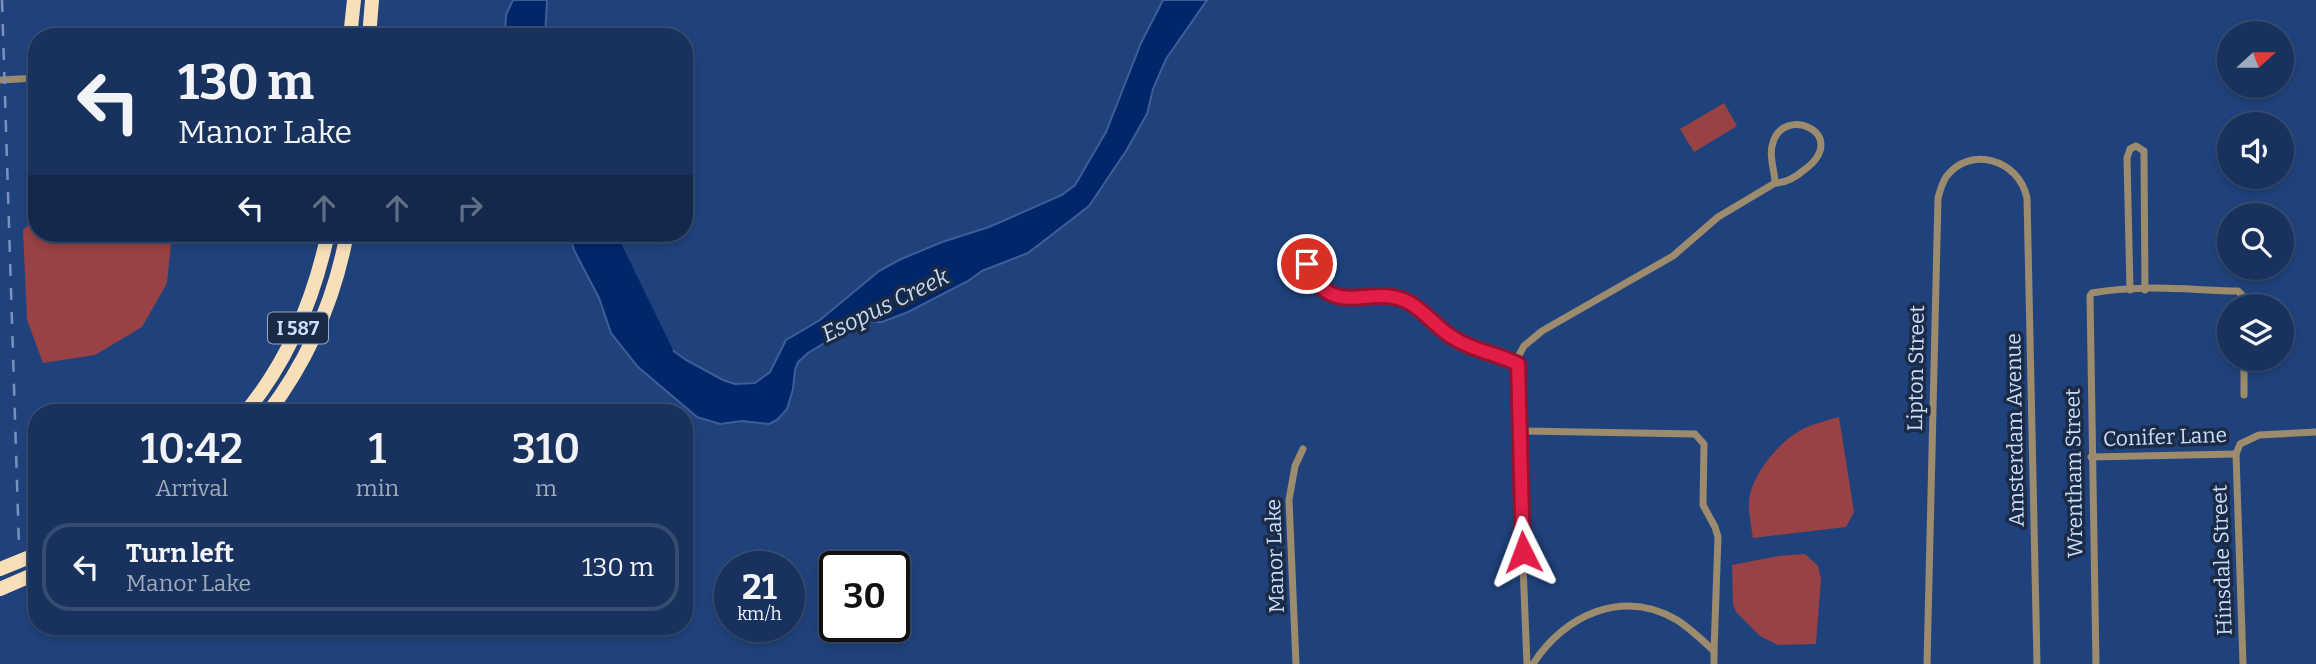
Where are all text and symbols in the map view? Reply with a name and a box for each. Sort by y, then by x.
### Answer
north arrow [2217,21,2294,98]
map controls [2217,21,2294,371]
text: 130 m [178,53,314,112]
icon: left [63,56,154,147]
button: sound [2217,112,2294,189]
text: Manor Lake [178,113,352,151]
icon: left [232,189,270,227]
icon: ahead [305,189,343,227]
icon: ahead [378,189,416,227]
icon: right [451,189,489,227]
button: search [2217,203,2294,280]
pin [1277,234,1337,294]
icon: arrive [1288,245,1326,283]
water label: Esopus Creek [817,262,954,348]
button: layers [2217,294,2294,371]
street label: Lipton Street [1902,304,1930,431]
road number: I 587 [268,312,328,344]
street label: Amsterdam Avenue [2000,333,2030,527]
street label: Wrentham Street [2060,388,2088,558]
street label: Conifer Lane [2102,422,2228,452]
text: 10:42 [141,424,243,474]
text: 1 [369,424,386,474]
text: 310 [512,424,580,474]
text: Arrival [155,474,228,502]
text: min [356,474,399,502]
text: m [535,474,557,502]
street label: Hinsdale Street [2206,484,2238,636]
street label: Manor Lake [1260,498,1290,614]
position arrow [1486,515,1560,589]
text: Turn left [126,538,234,569]
icon: left [67,548,105,586]
speed limit sign: 30 [819,551,910,642]
text: 130 m [582,552,654,583]
text: 21 [742,566,777,608]
text: Manor Lake [126,569,251,597]
text: km/h [737,603,782,625]

